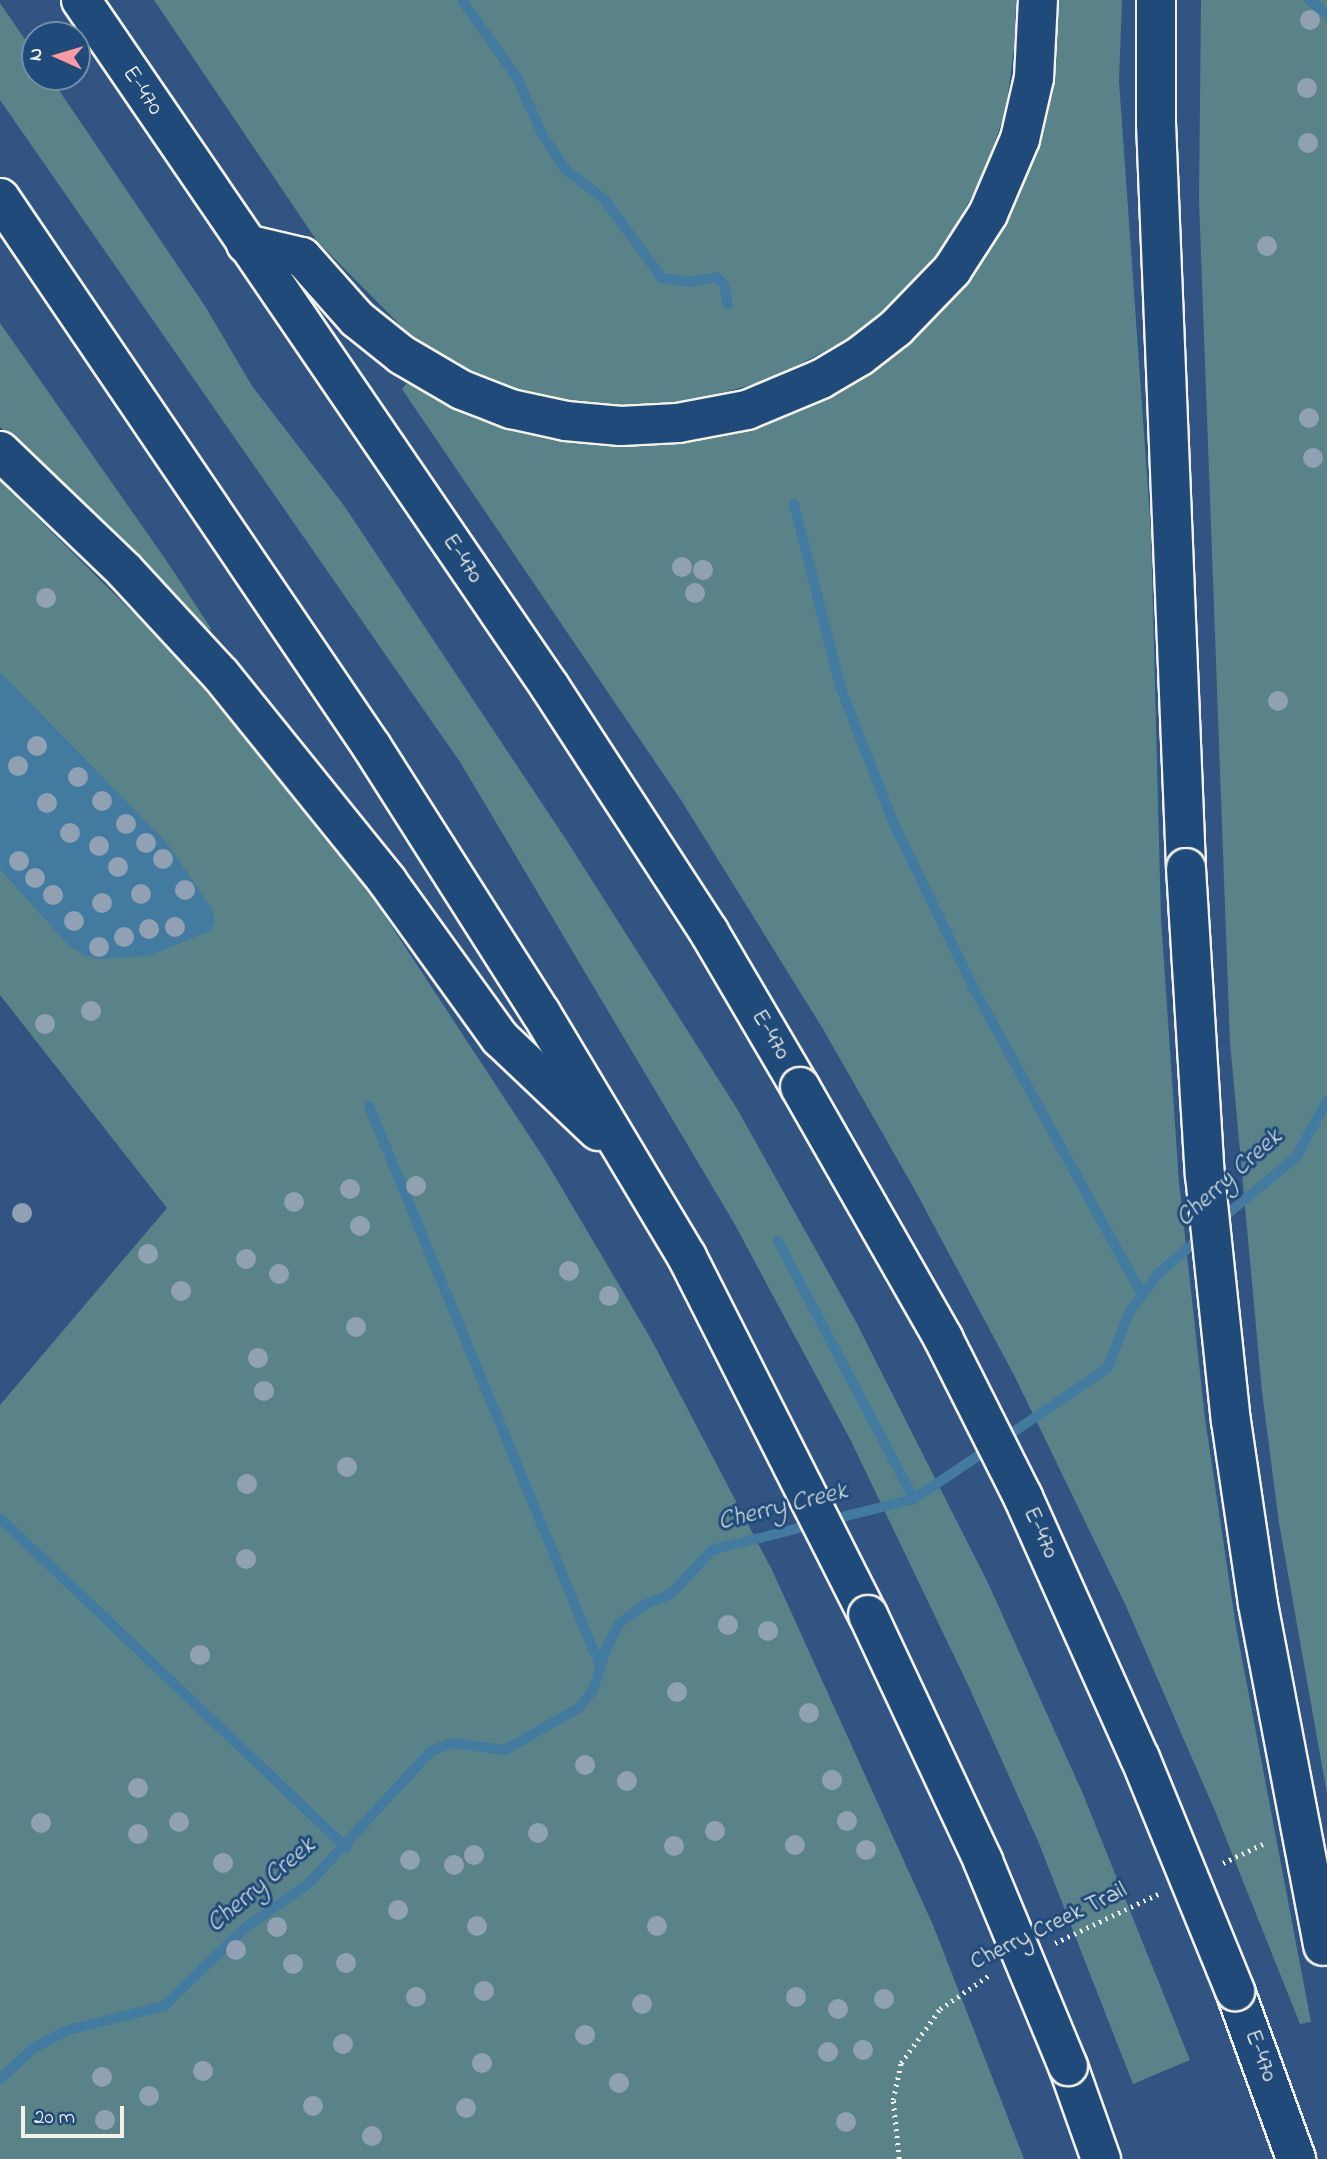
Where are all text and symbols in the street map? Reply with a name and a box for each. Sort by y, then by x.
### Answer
north arrow [21,21,91,91]
text: N [23,47,50,62]
street label: E-470 [115,61,169,121]
street label: E-470 [435,529,489,589]
street label: E-470 [744,1005,796,1065]
water label: Cherry Creek [1170,1123,1290,1235]
water label: Cherry Creek [715,1477,851,1539]
street label: E-470 [1016,1503,1064,1563]
water label: Cherry Creek [201,1832,323,1940]
street label: Cherry Creek Trail [966,1877,1132,1977]
street label: E-470 [1237,2026,1283,2086]
scale bar [24,2092,128,2136]
text: 20 m [34,2103,75,2133]

